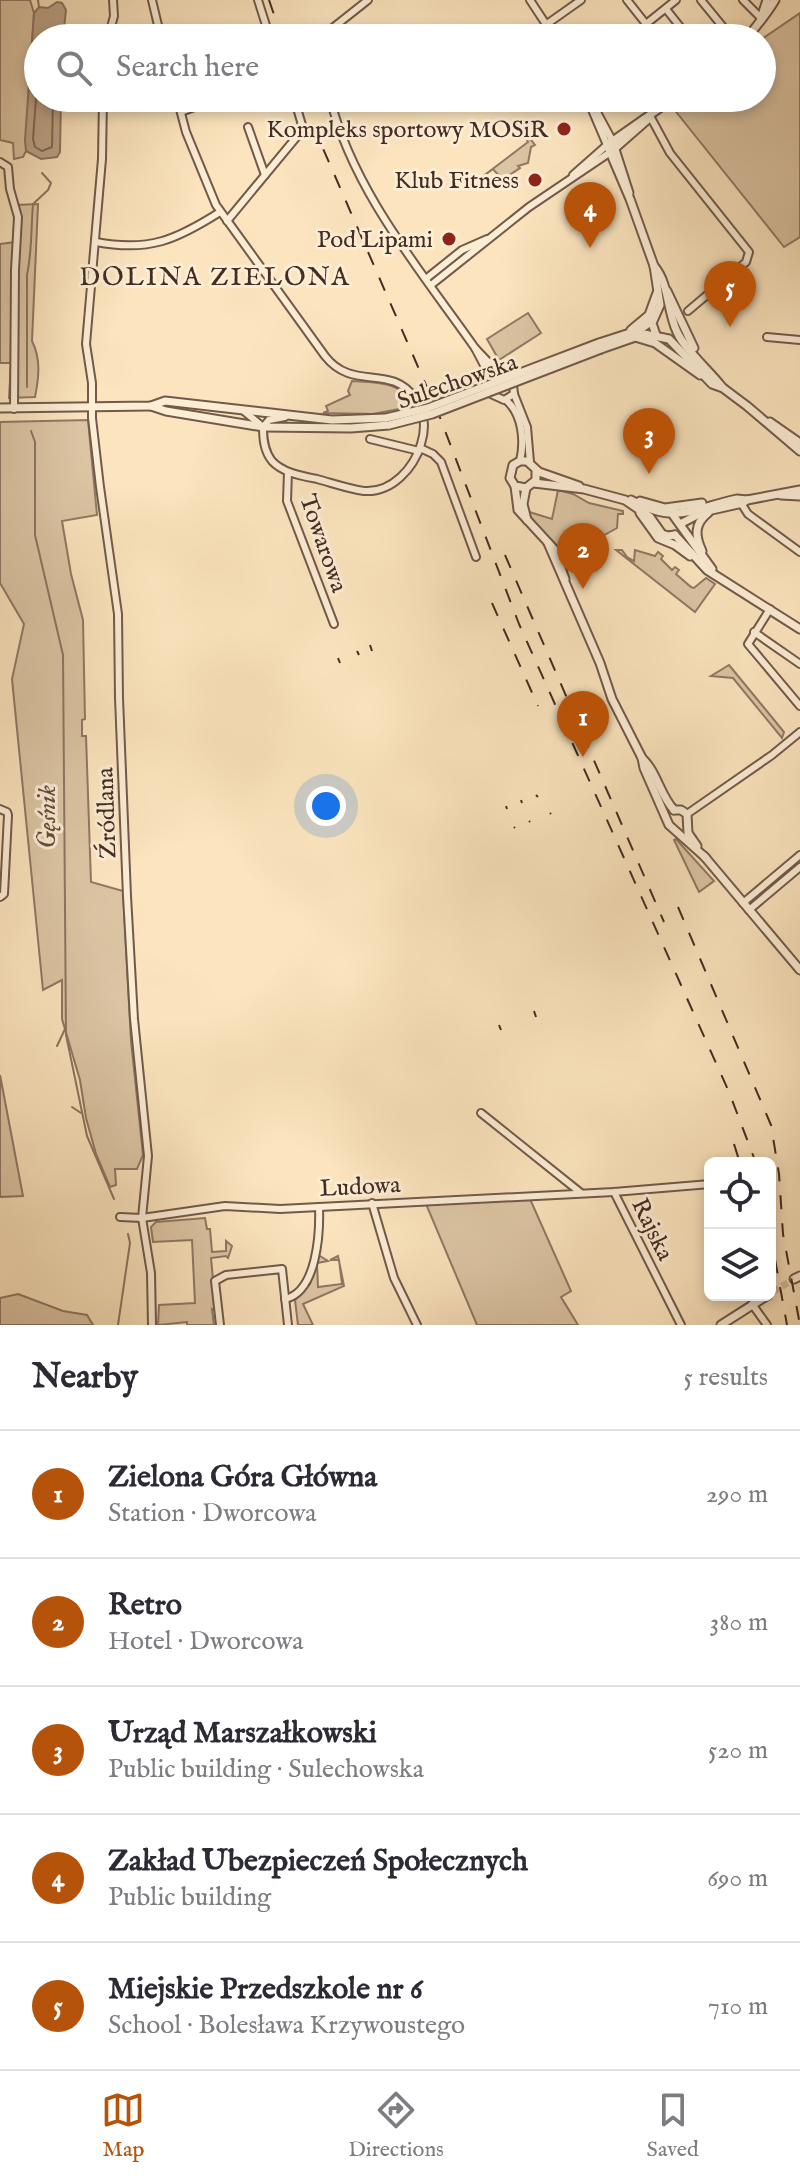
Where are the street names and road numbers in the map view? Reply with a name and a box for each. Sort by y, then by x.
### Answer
street label: Sulechowska [393,347,522,417]
street label: Towarowa [291,490,354,597]
street label: Źródlana [90,766,125,859]
street label: Ludowa [319,1170,402,1205]
street label: Rajska [623,1193,680,1267]

